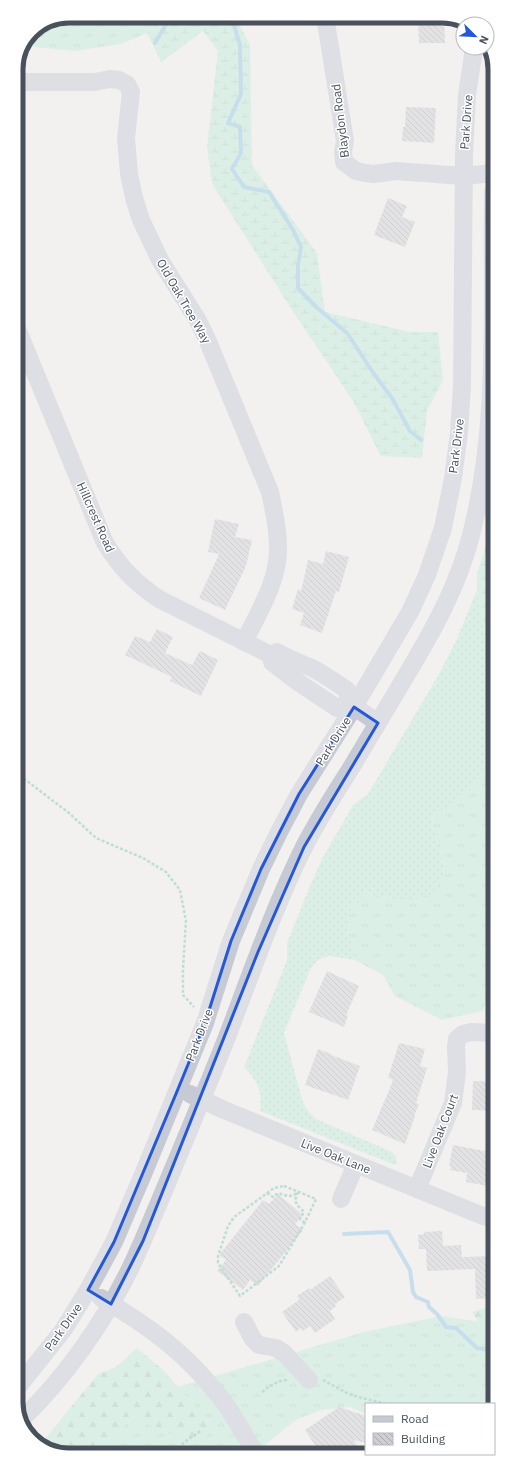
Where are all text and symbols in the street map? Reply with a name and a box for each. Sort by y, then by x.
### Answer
north arrow [455,16,495,56]
text: N [476,34,492,47]
street label: Blaydon Road [328,83,352,159]
street label: Park Drive [457,94,475,150]
street label: Old Oak Tree Way [154,256,214,346]
street label: Park Drive [445,417,467,474]
street label: Hillcrest Road [74,480,118,554]
street label: Park Drive [312,713,354,768]
street label: Park Drive [182,1006,216,1063]
street label: Live Oak Court [419,1092,461,1170]
street label: Live Oak Lane [299,1135,374,1177]
street label: Park Drive [41,1300,85,1354]
legend [365,1403,495,1455]
text: Road [401,1411,429,1426]
text: Building [401,1431,446,1446]

